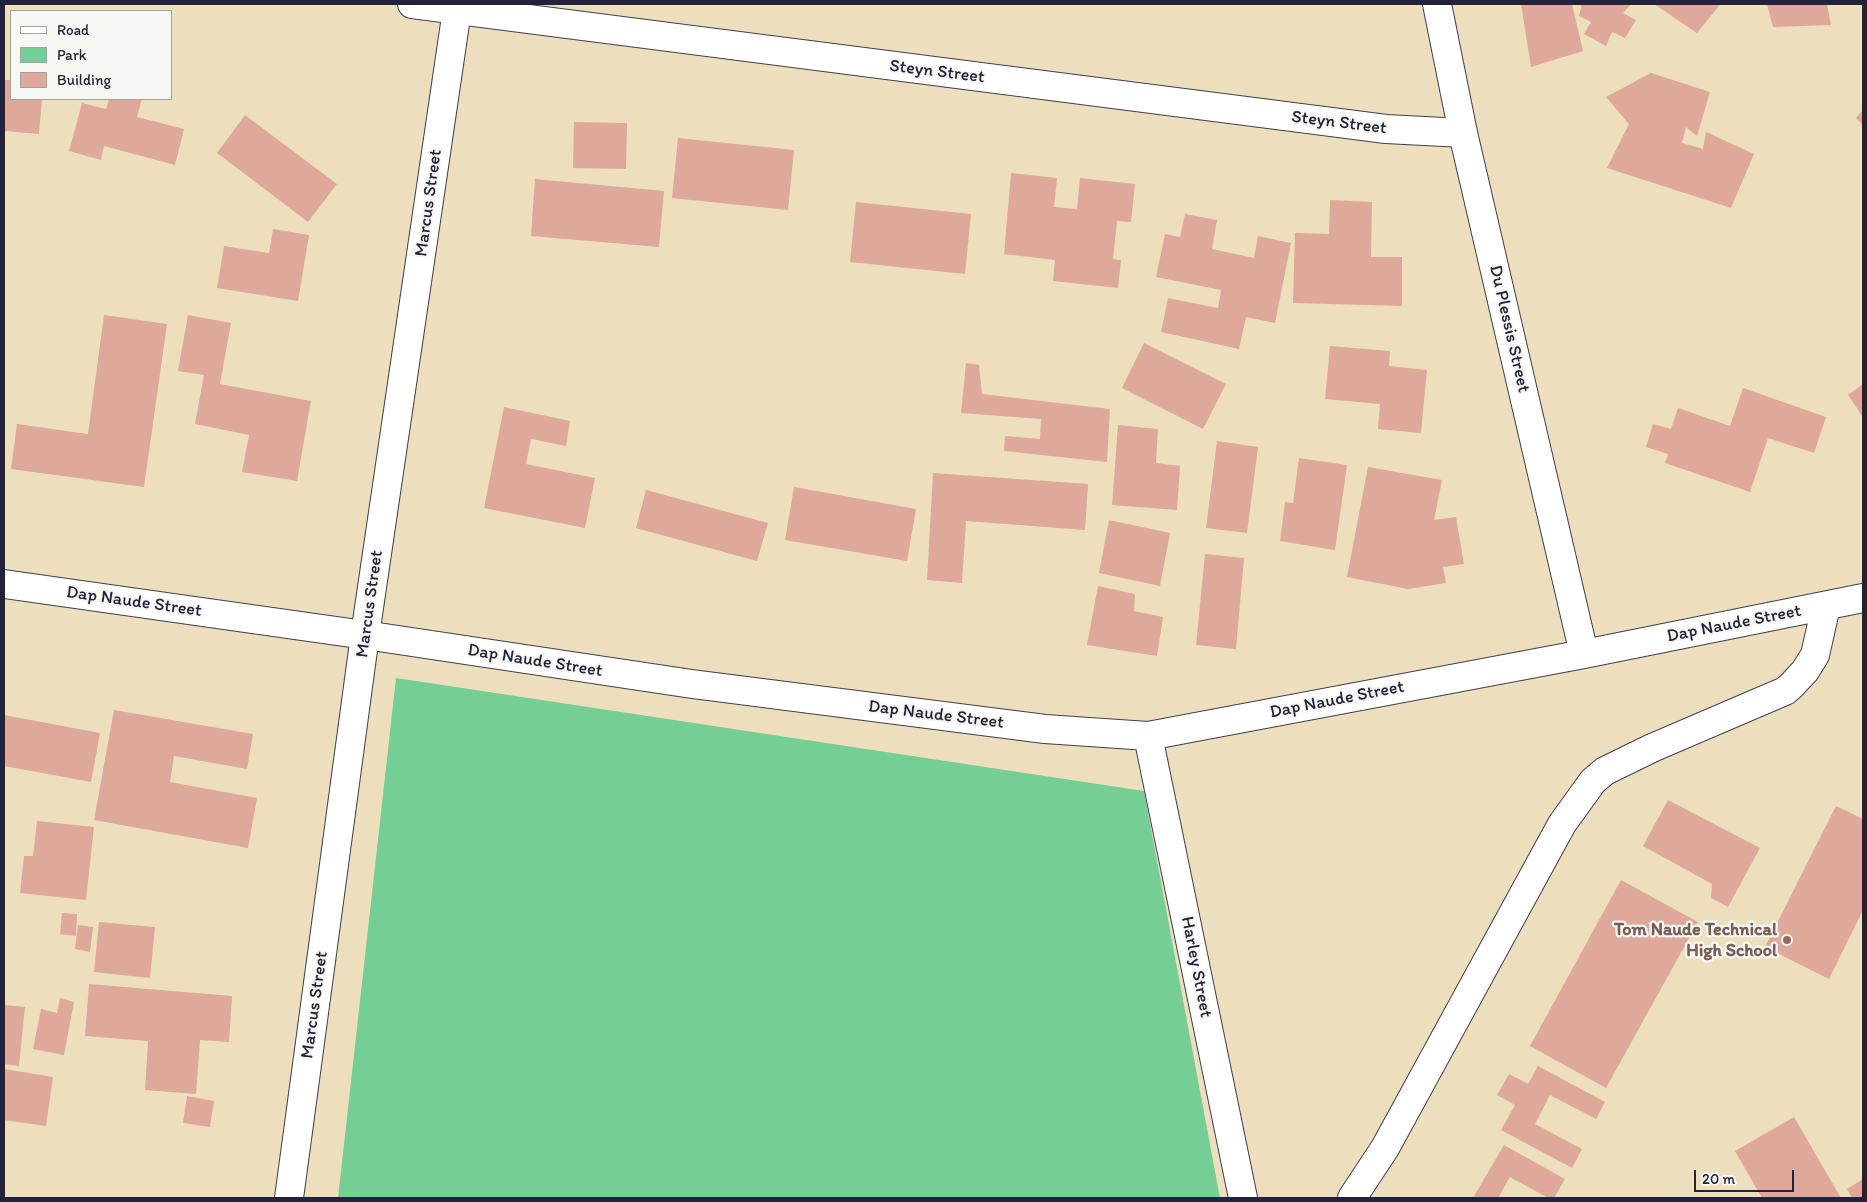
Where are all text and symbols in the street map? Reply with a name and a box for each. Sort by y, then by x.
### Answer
legend [10,10,172,100]
text: Road [57,21,89,39]
text: Park [57,46,87,64]
street label: Steyn Street [888,55,986,89]
text: Building [57,71,111,89]
street label: Steyn Street [1290,106,1388,140]
street label: Marcus Street [411,148,447,258]
street label: Du Plessis Street [1484,263,1534,395]
street label: Marcus Street [352,549,388,659]
street label: Dap Naude Street [65,582,203,622]
street label: Dap Naude Street [1665,600,1803,648]
street label: Dap Naude Street [466,640,604,682]
street label: Dap Naude Street [1268,676,1406,724]
street label: Dap Naude Street [867,696,1005,734]
street label: Harley Street [1176,915,1216,1019]
place label: Tom Naude Technical High School [1614,919,1777,962]
marker: Tom Naude Technical High School [1781,934,1793,946]
street label: Marcus Street [297,950,333,1060]
scale bar [1697,1160,1797,1192]
text: 20 m [1702,1170,1735,1188]

